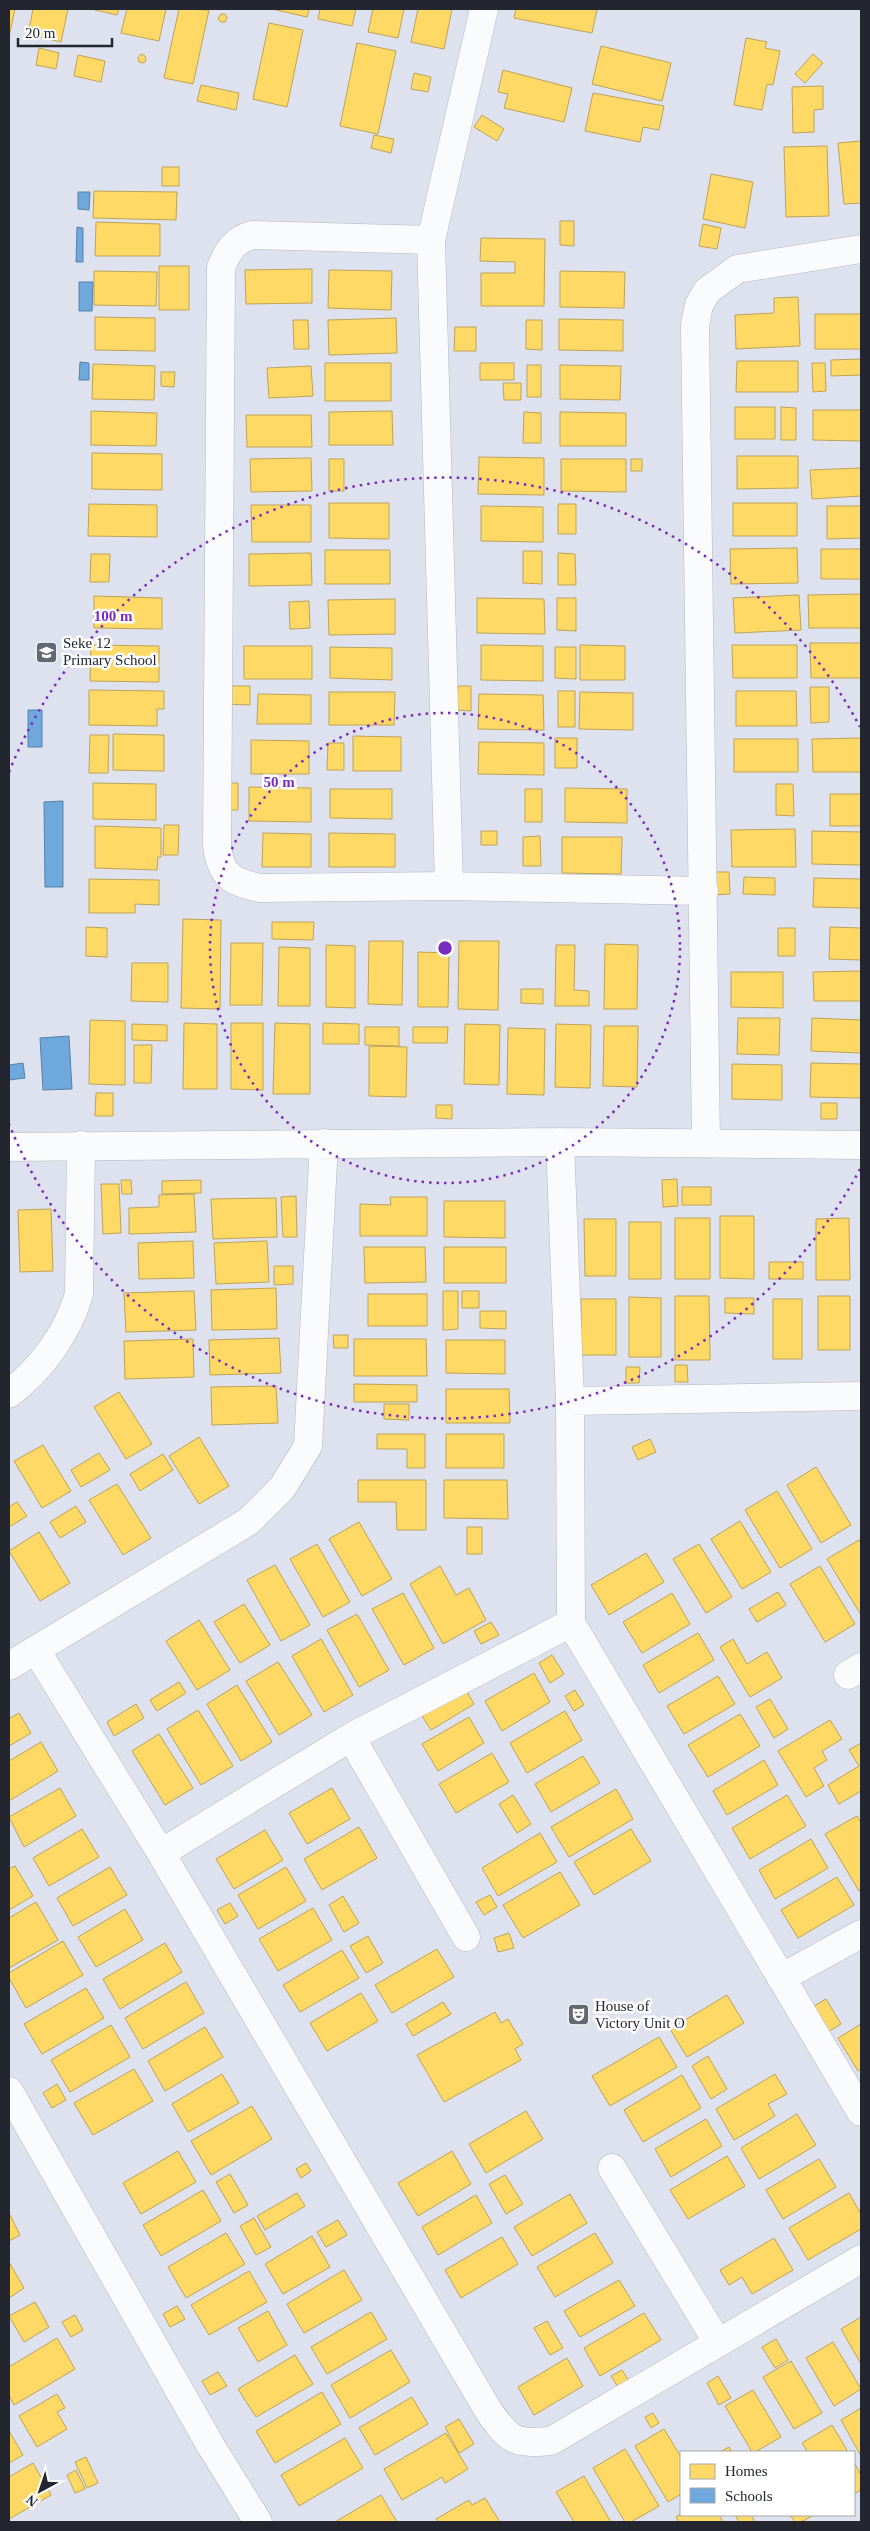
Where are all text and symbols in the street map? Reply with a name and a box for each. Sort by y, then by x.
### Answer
scale bar [18,15,111,47]
text: 20 m [25,25,56,41]
text: 100 m [94,608,133,624]
place label: Seke 12 Primary School [63,635,157,668]
school or university icon: Seke 12 Primary School [35,640,59,664]
text: 50 m [263,774,295,790]
centre of rings [436,939,454,957]
place label: House of Victory Unit O [595,1998,685,2031]
theatre icon: House of Victory Unit O [567,2003,591,2027]
legend [680,2451,855,2516]
text: Homes [725,2463,768,2479]
north arrow [15,2466,65,2516]
text: Schools [725,2488,773,2504]
text: N [23,2492,41,2510]

